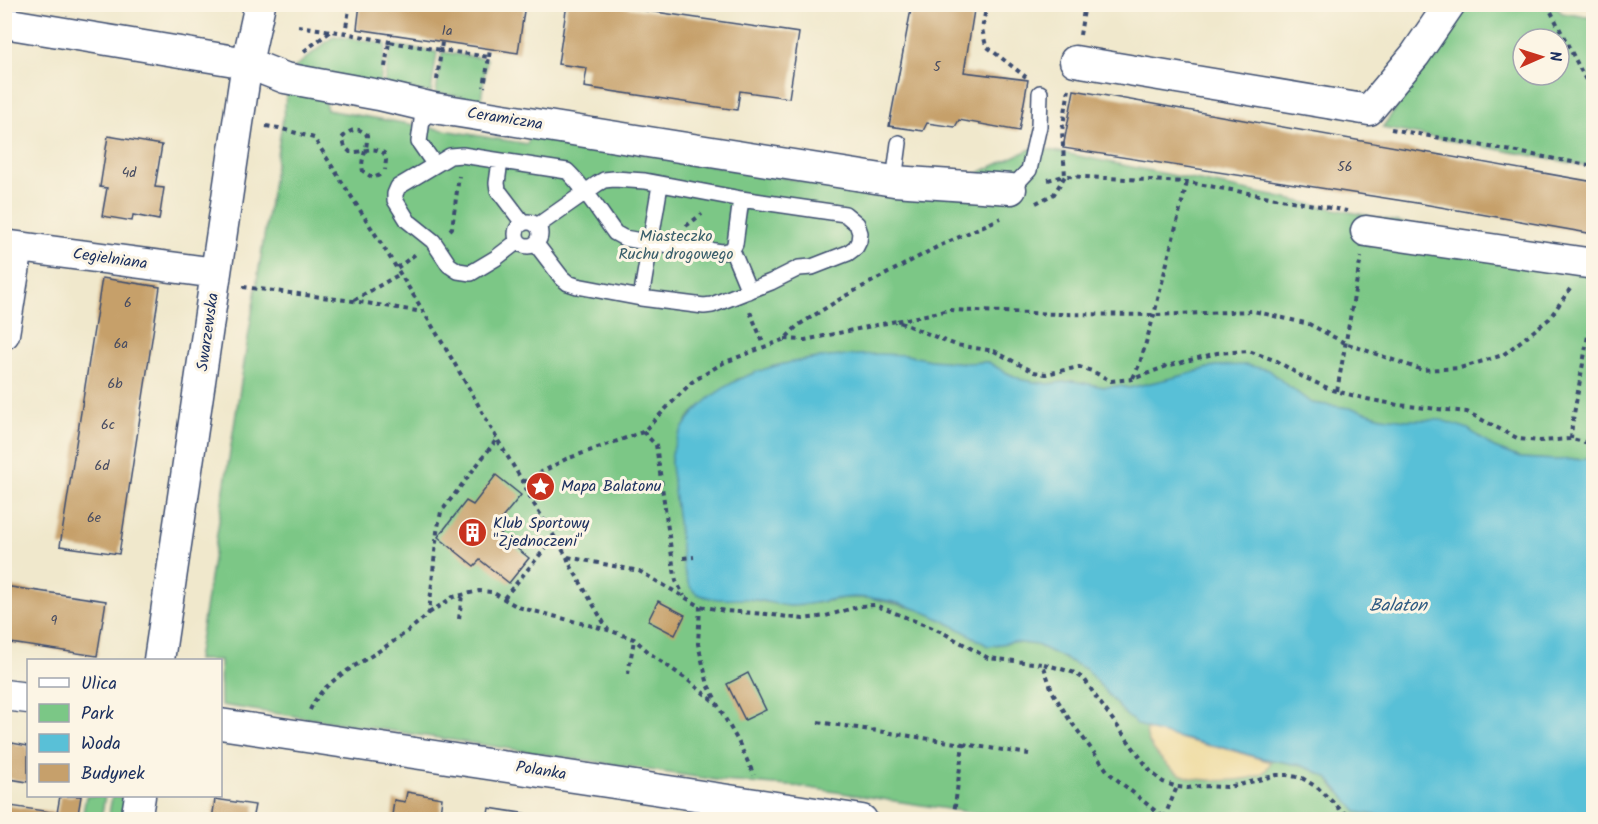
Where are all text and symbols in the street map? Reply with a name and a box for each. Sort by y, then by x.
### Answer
house number: 1a [442,20,452,42]
north arrow [1511,27,1571,87]
text: N [1542,51,1567,62]
house number: 5 [933,56,942,78]
street label: Ceramiczna [465,101,545,137]
house number: 56 [1337,156,1353,178]
house number: 4d [122,162,137,184]
park label: Miasteczko Ruchu drogowego [618,224,734,267]
street label: Cegielniana [71,241,149,277]
street label: Swarzewska [190,291,226,373]
house number: 6 [124,292,132,314]
house number: 6a [114,333,128,355]
house number: 6b [107,373,123,395]
house number: 6c [101,414,115,436]
house number: 6d [95,455,110,477]
place icon: Mapa Balatonu [524,470,556,502]
place label: Mapa Balatonu [561,474,662,499]
house number: 6e [87,507,102,529]
place label: Klub Sportowy "Zjednoczeni" [493,511,590,554]
building icon: Klub Sportowy "Zjednoczeni" [456,516,488,548]
water label: Balaton [1369,592,1428,621]
house number: 9 [51,610,58,632]
legend [27,659,222,797]
text: Ulica [81,670,117,699]
text: Park [81,700,114,729]
text: Woda [81,730,121,759]
street label: Polanka [514,755,568,787]
text: Budynek [81,760,145,789]

